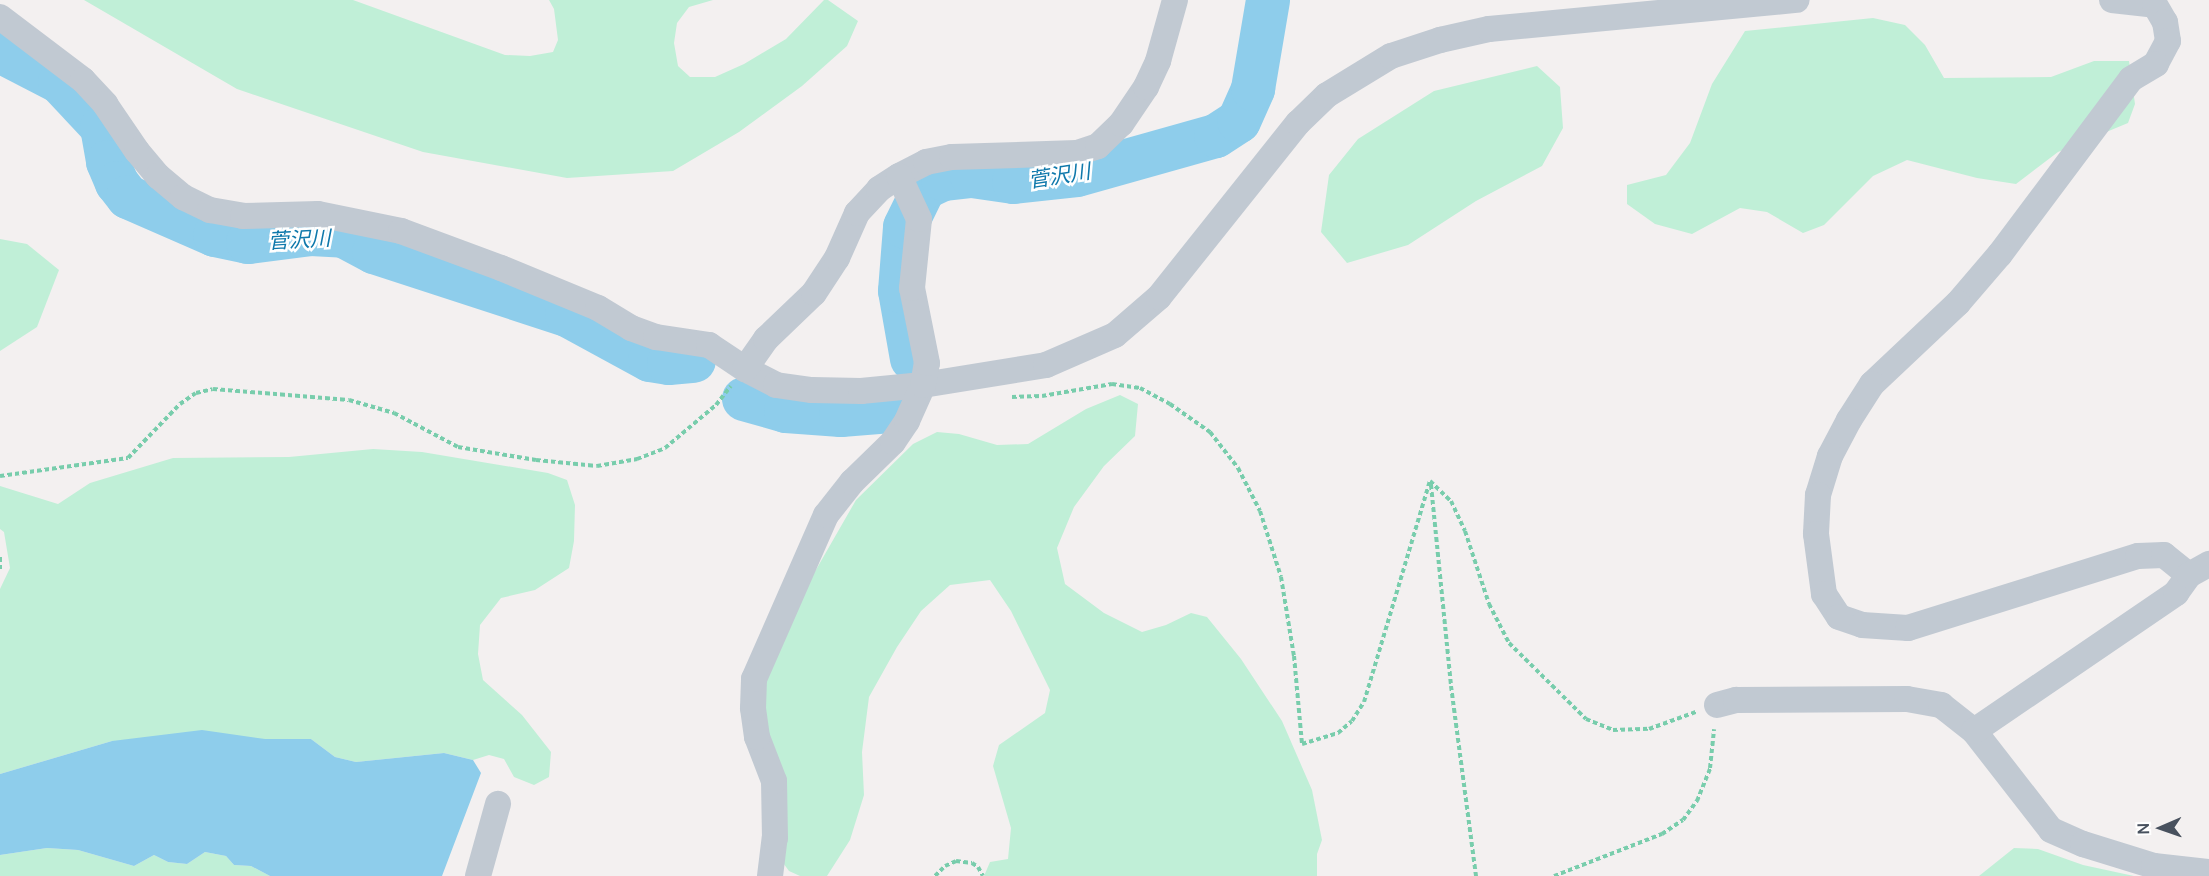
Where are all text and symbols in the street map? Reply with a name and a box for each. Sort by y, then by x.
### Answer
water label: 菅沢川 [1026,158,1092,192]
water label: 菅沢川 [267,225,331,253]
north arrow [2131,798,2191,858]
text: N [2132,822,2154,835]

